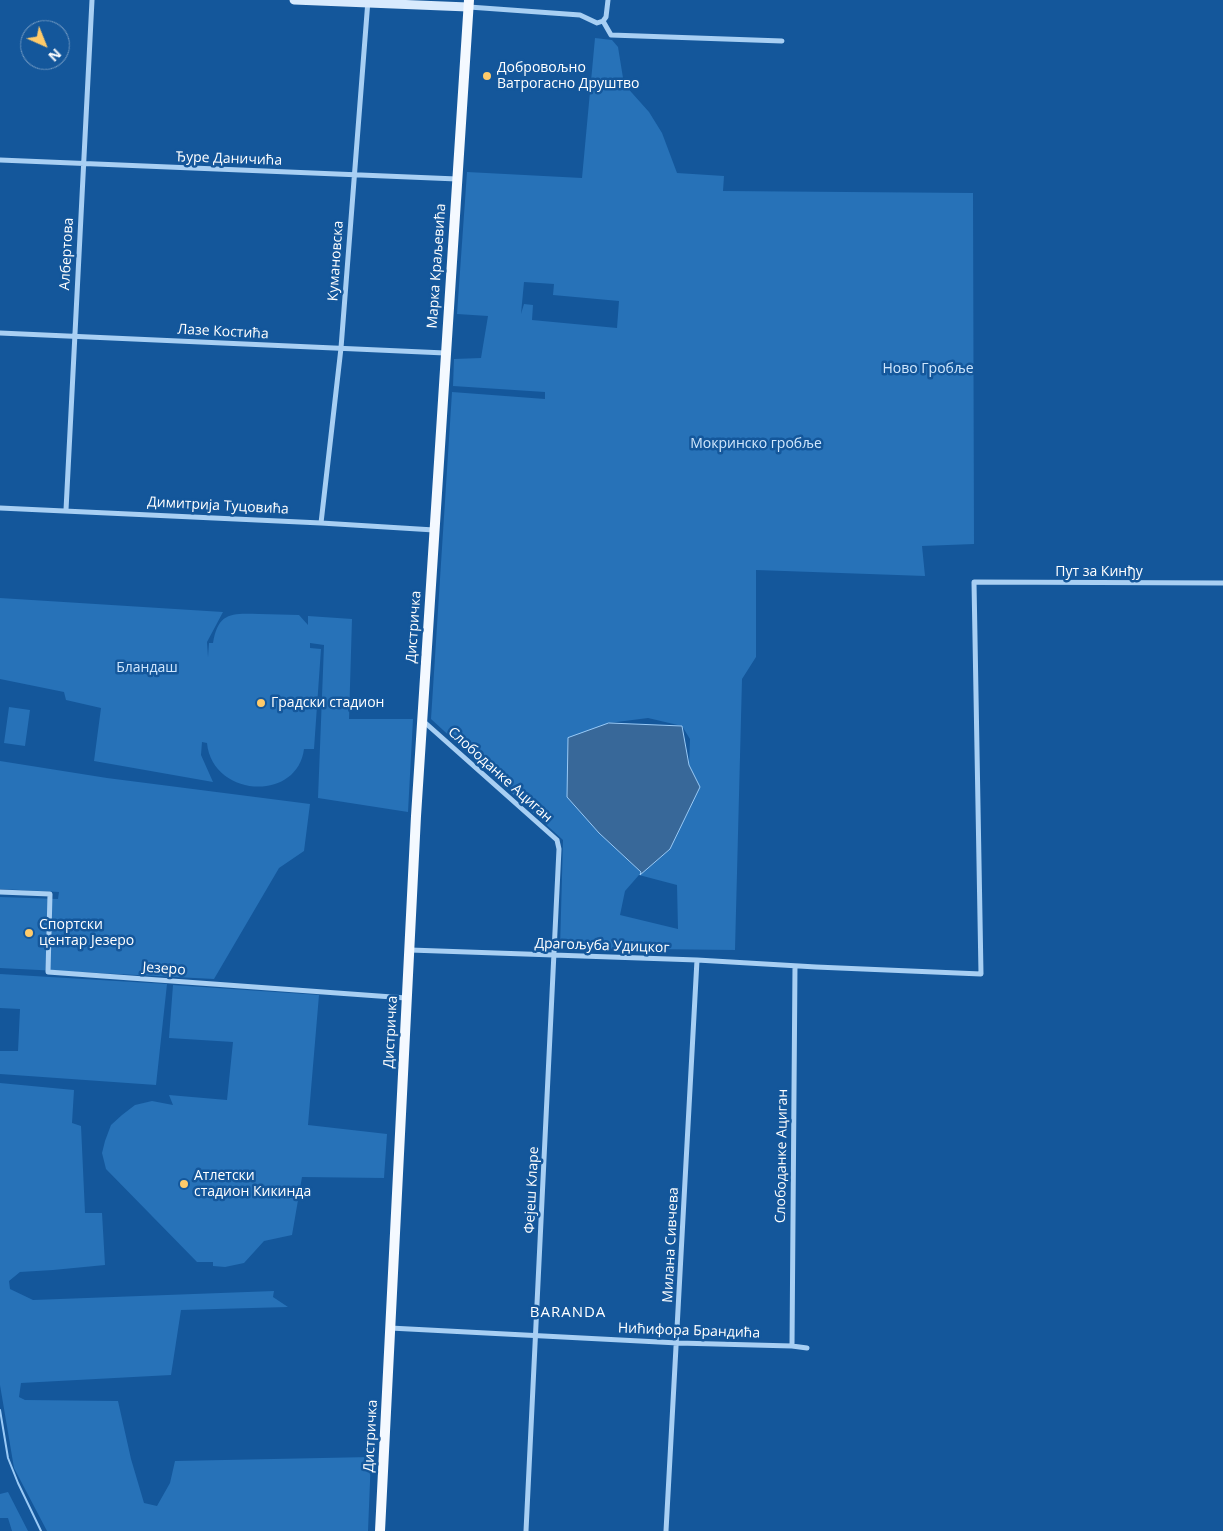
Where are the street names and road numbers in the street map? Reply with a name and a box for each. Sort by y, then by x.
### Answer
street label: Ђуре Даничића [176,149,282,169]
street label: Марка Краљевића [424,203,450,329]
street label: Албертова [57,217,77,291]
street label: Кумановска [325,220,347,302]
street label: Лазе Костића [177,321,269,343]
street label: Димитрија Туцовића [147,494,289,518]
street label: Пут за Кинђу [1055,564,1143,580]
street label: Дистричка [403,590,425,664]
street label: Слободанке Ациган [444,724,556,826]
street label: Драгољуба Удицког [534,935,670,957]
street label: Језеро [142,959,186,979]
street label: Дистричка [381,995,401,1069]
street label: Слободанке Ациган [772,1089,792,1223]
street label: Фејеш Кларе [521,1146,543,1234]
street label: Милана Сивчева [660,1187,682,1303]
street label: Нићифора Брандића [618,1320,760,1342]
street label: Дистричка [361,1399,381,1473]

